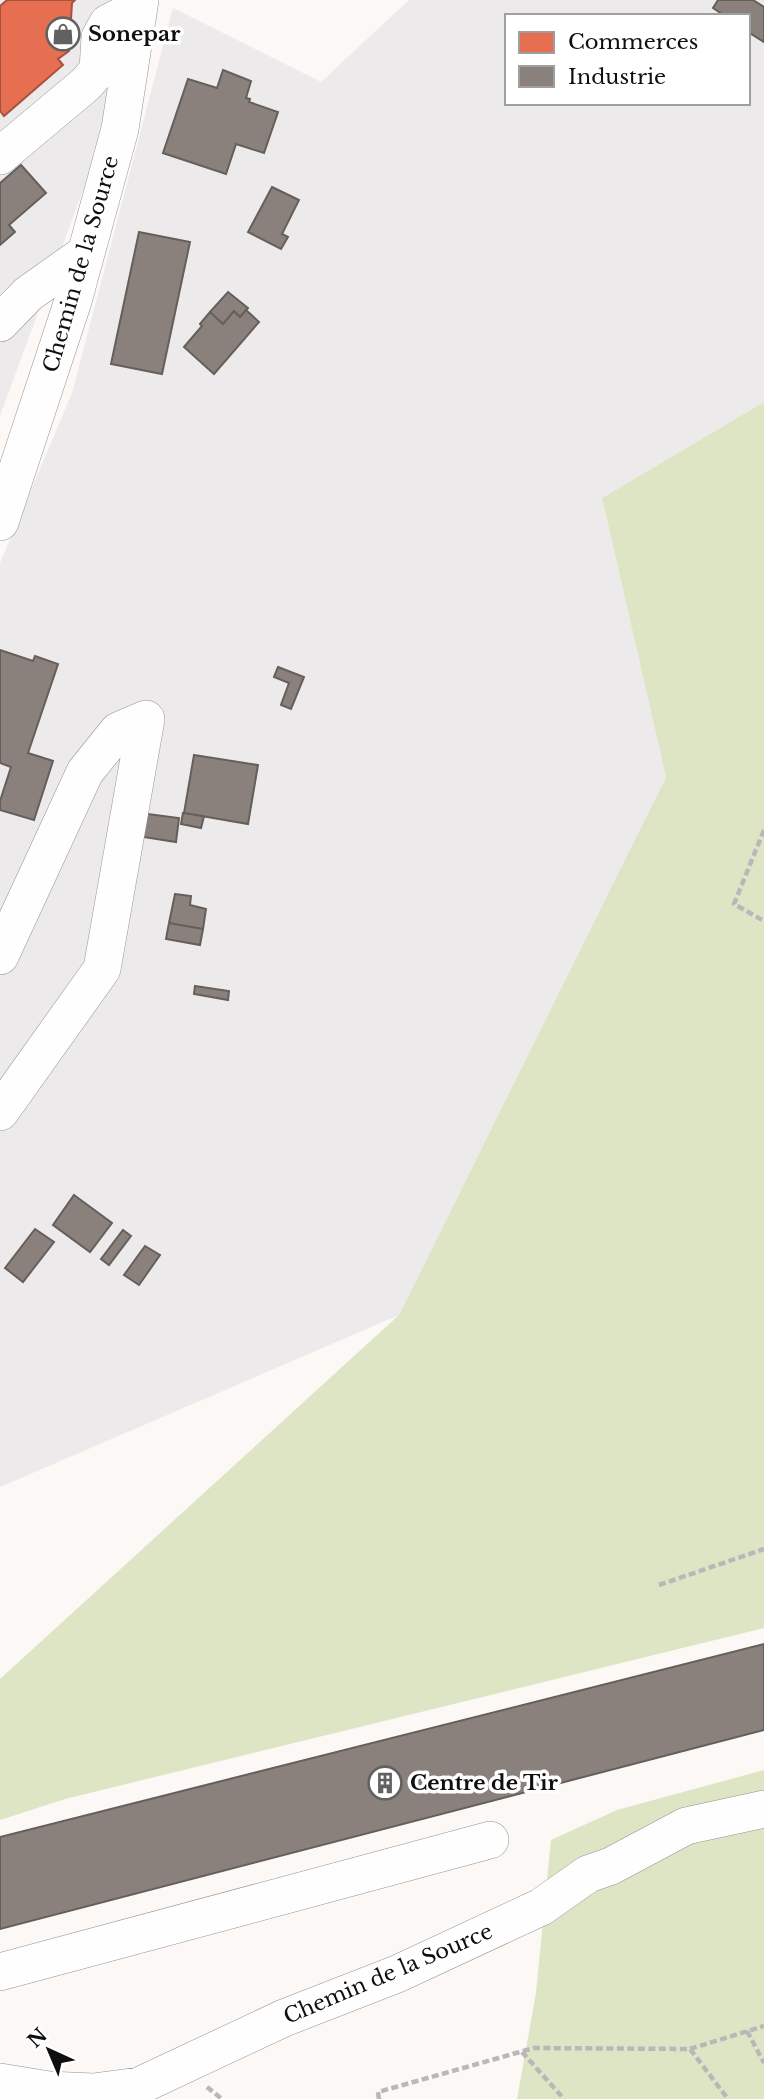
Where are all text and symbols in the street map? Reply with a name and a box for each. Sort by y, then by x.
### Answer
legend [505,14,750,105]
shop icon: Sonepar [44,15,82,53]
place label: Sonepar [88,21,181,47]
text: Commerces [568,29,698,55]
text: Industrie [568,64,666,90]
street label: Chemin de la Source [38,153,124,375]
building icon: Centre de Tir [366,1764,404,1802]
place label: Centre de Tir [410,1770,559,1796]
street label: Chemin de la Source [280,1918,496,2030]
north arrow [14,2015,84,2085]
text: N [23,2024,52,2053]

